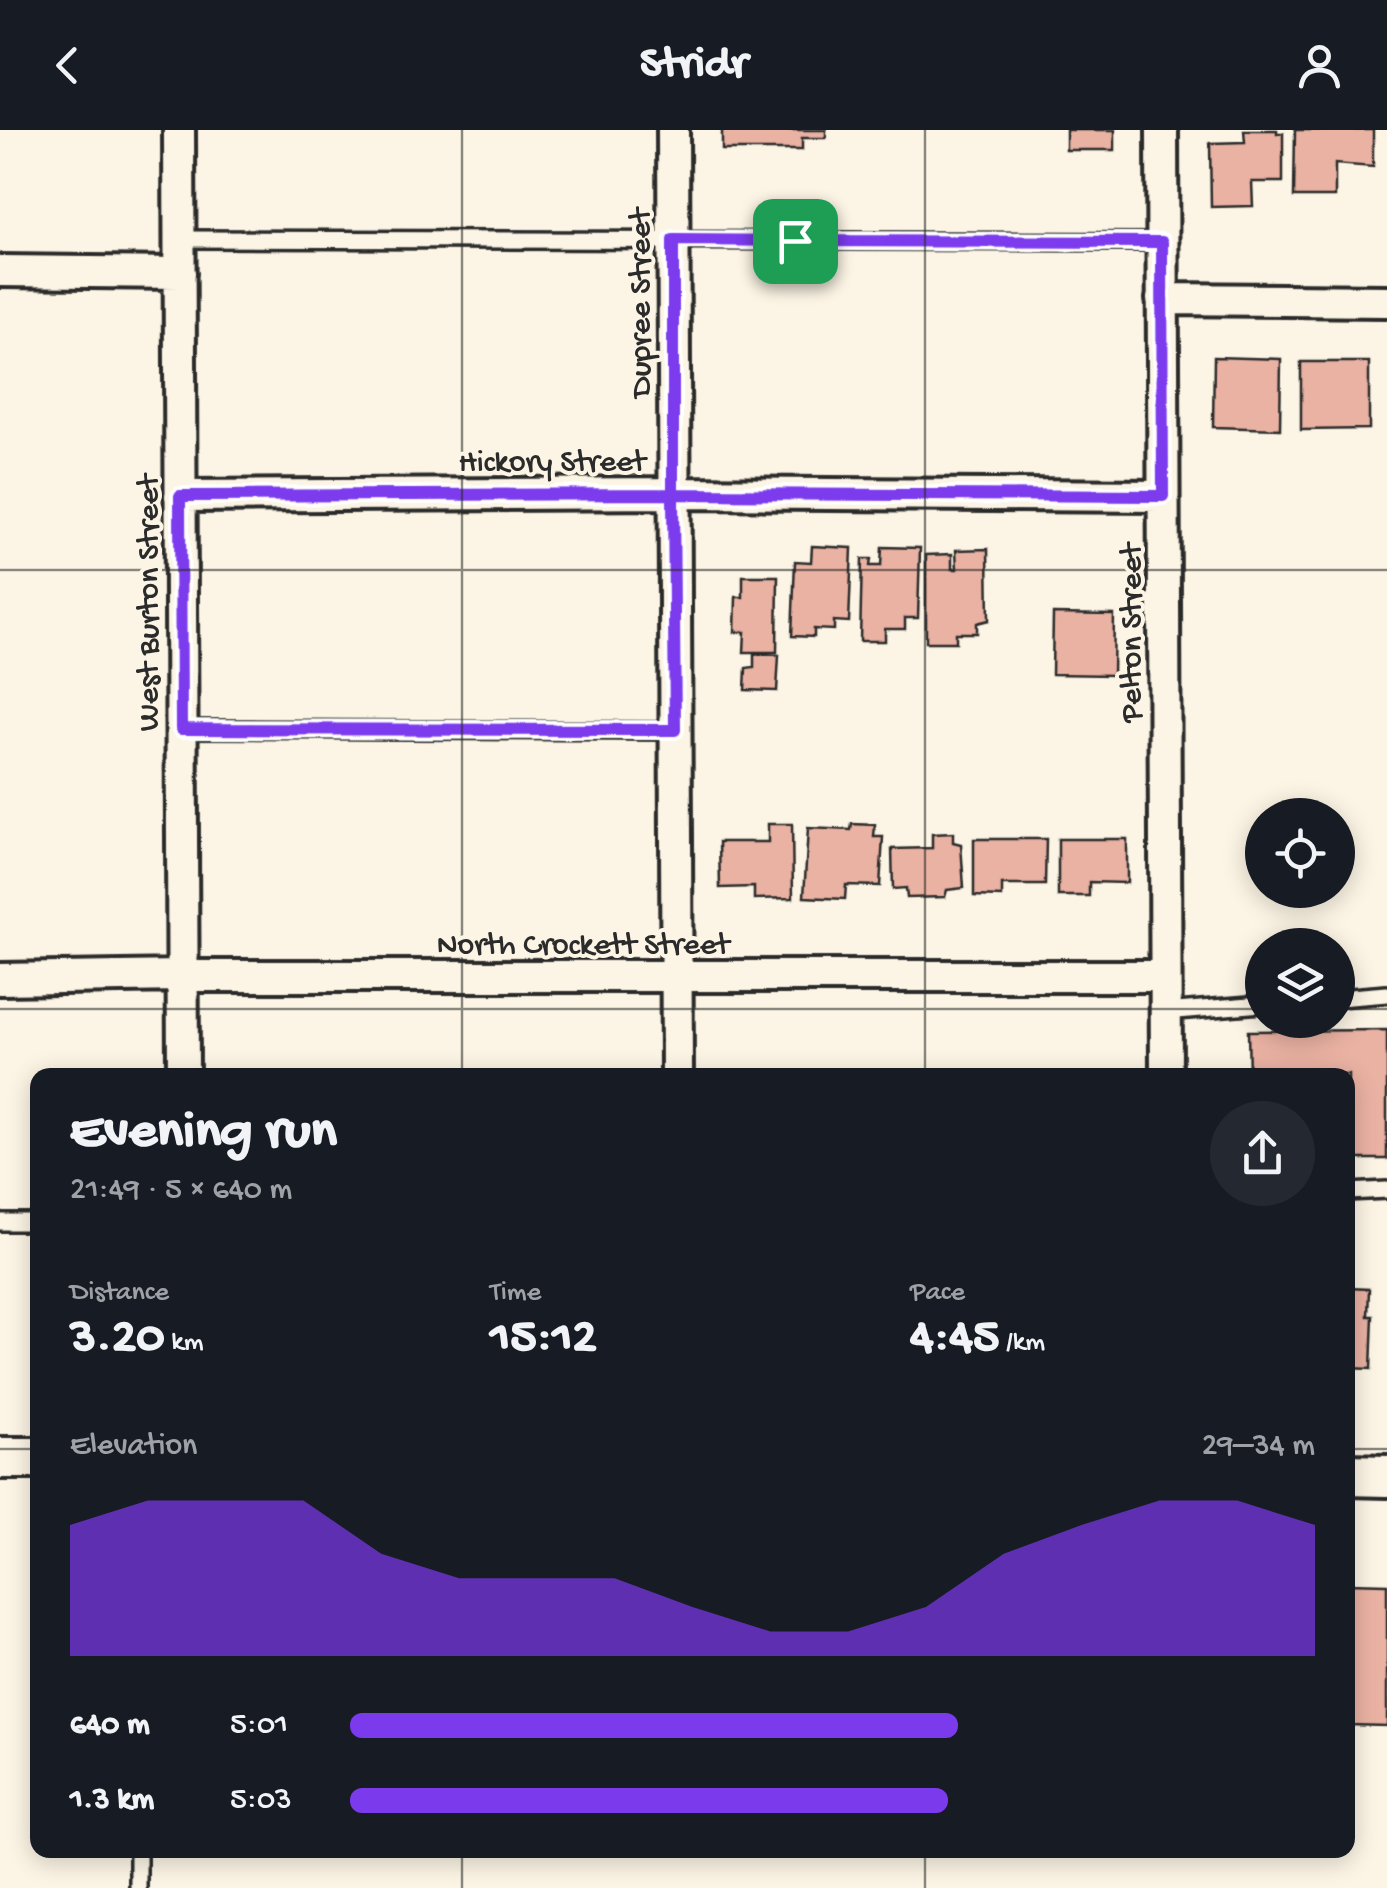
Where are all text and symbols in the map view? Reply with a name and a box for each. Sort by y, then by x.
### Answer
icon: back [40,38,95,93]
icon: person [1292,38,1347,93]
text: Stridr [640,39,747,92]
pin [753,199,838,284]
street label: Dupree Street [624,206,662,399]
icon: arrive [768,214,823,269]
street label: Hickory Street [459,445,648,483]
street label: West Burton Street [132,472,170,731]
street label: Pelton Street [1115,541,1153,724]
map controls [1245,798,1355,1038]
button: locate [1245,798,1355,908]
street label: North Crockett Street [437,928,732,966]
button: layers [1245,928,1355,1038]
button: share [1210,1101,1315,1206]
text: Evening run [70,1102,337,1166]
text: 21:49 · 5 × 640 m [70,1172,292,1210]
text: Distance [70,1277,169,1310]
text: Time [490,1277,541,1310]
text: Pace [910,1277,965,1310]
text: 3.20 [70,1310,165,1369]
text: 15:12 [490,1310,597,1369]
text: 4:45 [910,1310,999,1369]
text: km [165,1327,204,1360]
text: /km [999,1327,1045,1360]
text: Elevation [70,1428,197,1466]
text: 29–34 m [1202,1428,1315,1466]
text: 640 m [70,1707,150,1745]
text: 5:01 [230,1707,288,1745]
text: 1.3 km [70,1782,154,1820]
text: 5:03 [230,1782,292,1820]

